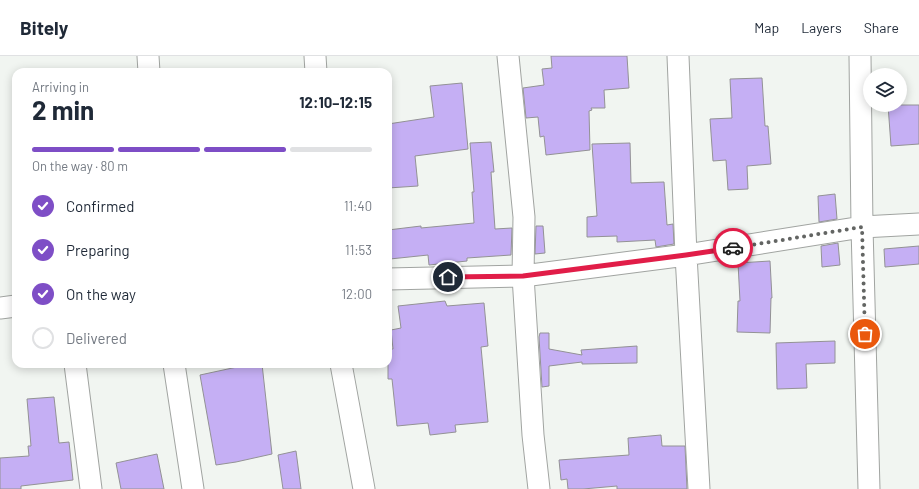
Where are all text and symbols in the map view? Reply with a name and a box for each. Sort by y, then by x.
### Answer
text: Bitely [20,16,68,39]
text: Map [754,19,779,36]
text: Layers [801,19,842,36]
text: Share [864,19,899,36]
map controls [863,68,907,112]
button: layers [863,68,907,112]
text: Arriving in [32,79,89,95]
text: 12:10–12:15 [299,93,372,111]
text: 2 min [32,94,94,125]
text: On the way · 80 m [32,158,128,174]
icon: check [32,195,54,217]
text: Confirmed [66,197,134,215]
text: 11:40 [344,198,372,214]
courier [713,228,753,268]
icon: car [722,237,744,259]
icon: check [32,239,54,261]
text: Preparing [66,241,130,259]
text: 11:53 [345,242,372,258]
pin [431,260,465,294]
icon: home [437,266,459,288]
icon: check [32,283,54,305]
text: On the way [66,285,136,303]
text: 12:00 [341,286,372,302]
pin [848,317,882,351]
icon: bag [854,323,876,345]
text: Delivered [66,329,127,347]

